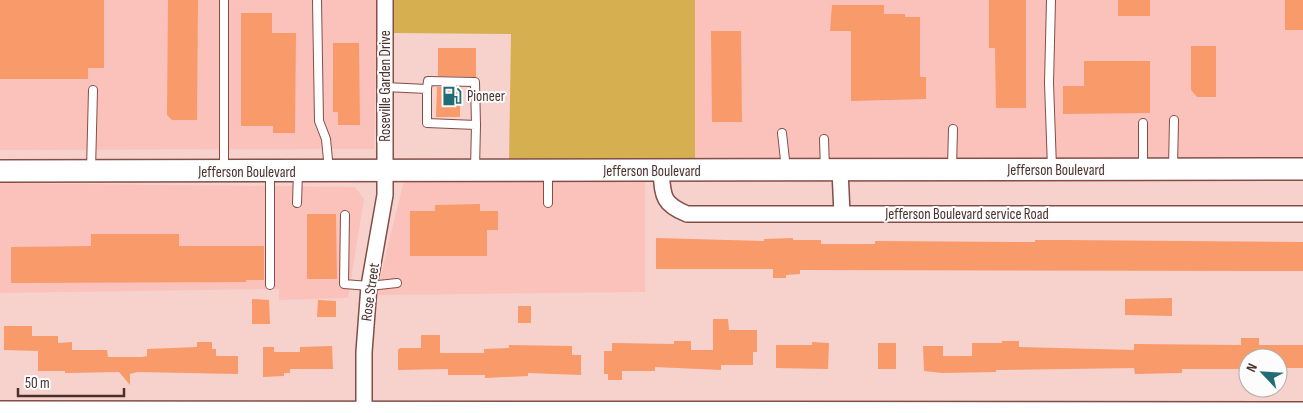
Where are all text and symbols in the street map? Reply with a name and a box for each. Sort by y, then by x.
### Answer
street label: Roseville Garden Drive [376,30,395,142]
fuel station icon: Pioneer [441,85,463,107]
place label: Pioneer [467,87,506,106]
street label: Jefferson Boulevard [1006,161,1105,180]
street label: Jefferson Boulevard [602,162,701,181]
street label: Jefferson Boulevard [197,163,296,182]
street label: Jefferson Boulevard service Road [884,205,1049,224]
street label: Rose Street [357,261,384,322]
north arrow [1238,348,1288,398]
text: N [1242,361,1261,375]
scale bar [18,366,124,398]
text: 50 m [25,374,50,393]

